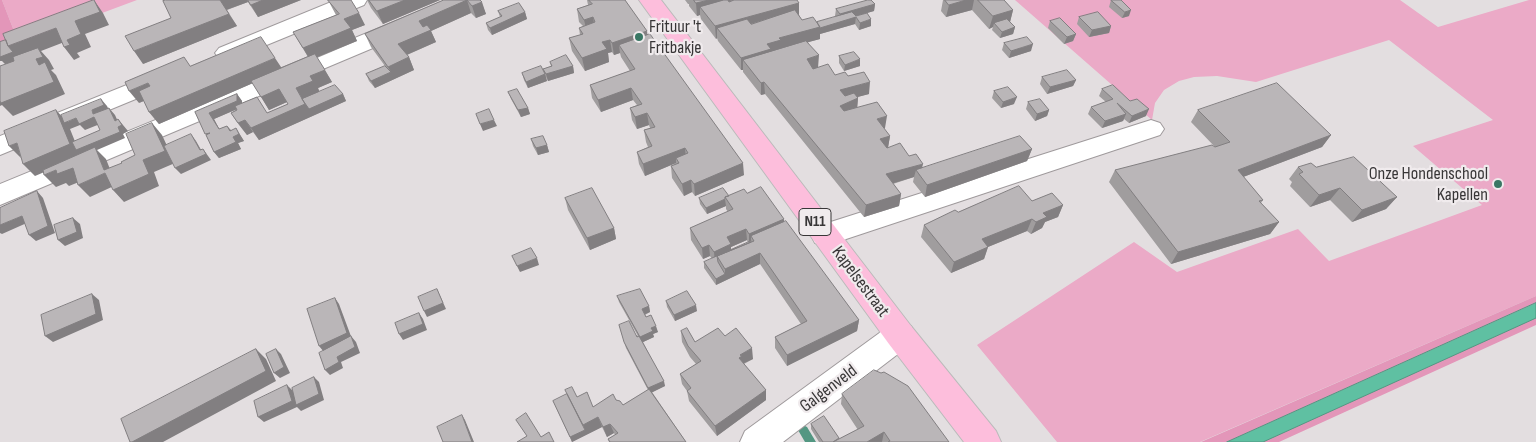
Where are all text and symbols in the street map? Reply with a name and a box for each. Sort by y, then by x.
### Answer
place label: Frituur 't Fritbakje [649,16,702,58]
marker: Frituur 't Fritbakje [633,31,645,43]
place label: Onze Hondenschool Kapellen [1369,163,1488,205]
marker: Onze Hondenschool Kapellen [1492,178,1504,190]
road number: N11 [799,208,831,236]
street label: Kapelsestraat [826,242,894,322]
street label: Galgenveld [796,360,862,418]

